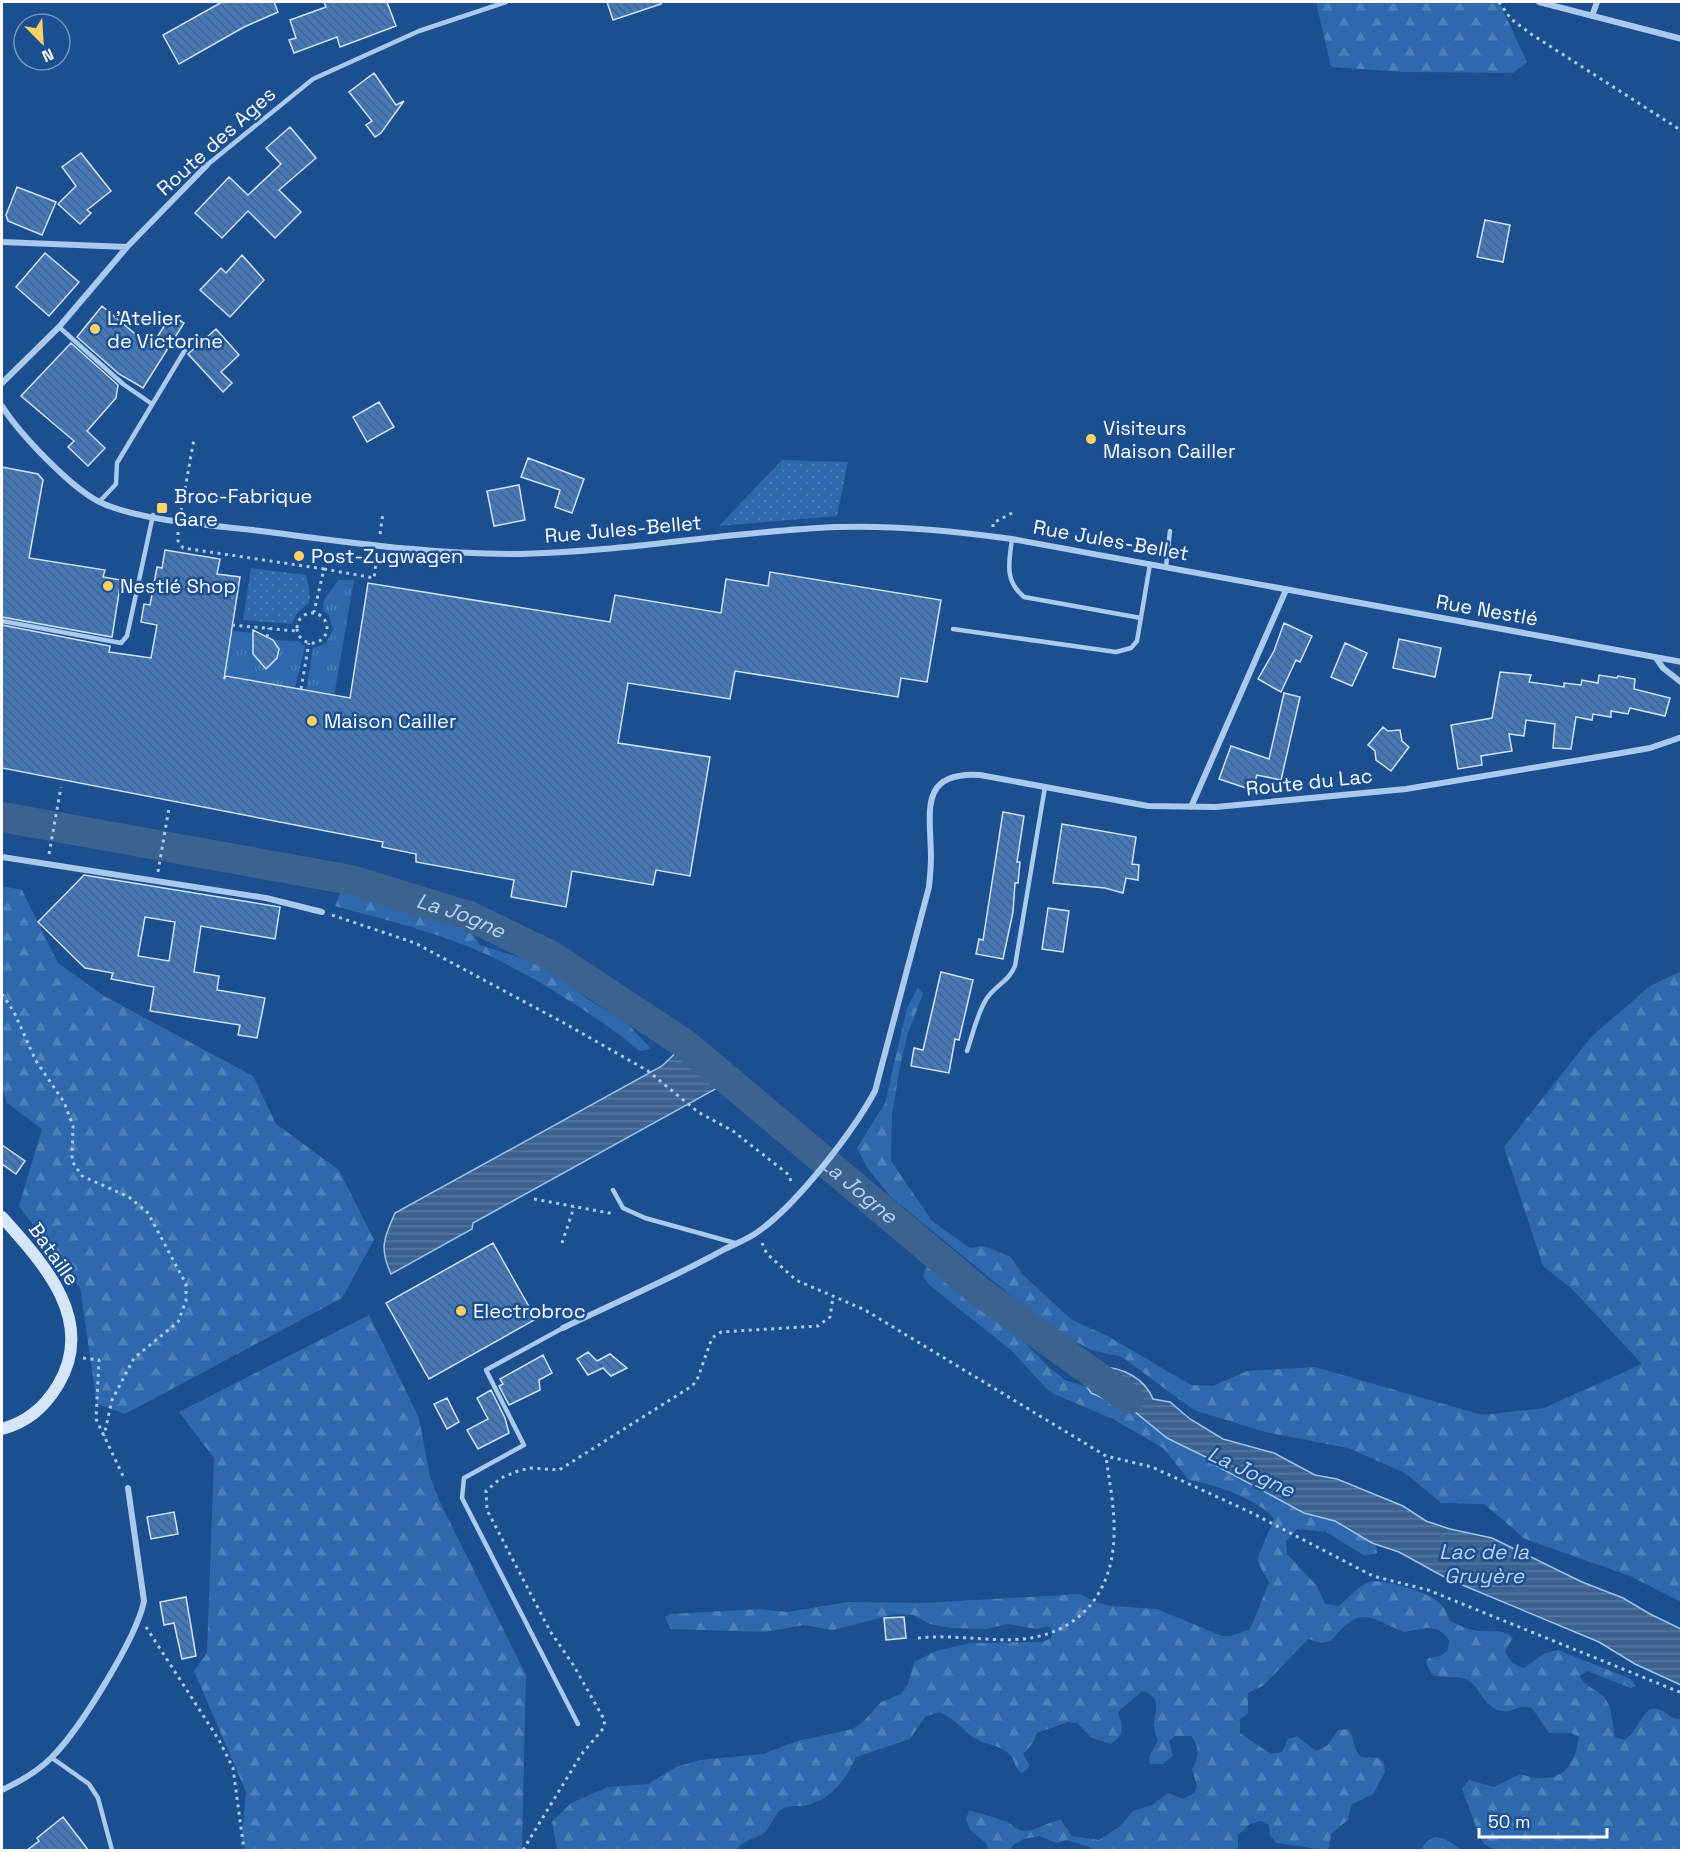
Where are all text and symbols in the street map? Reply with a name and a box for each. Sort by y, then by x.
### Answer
north arrow [12,12,72,72]
text: N [39,43,57,67]
street label: Route des Ages [151,81,281,201]
place label: L'Atelier de Victorine [107,305,223,354]
marker: L'Atelier de Victorine [88,322,102,336]
place label: Visiteurs Maison Cailler [1103,415,1235,464]
marker: Visiteurs Maison Cailler [1084,432,1098,446]
place label: Broc-Fabrique Gare [174,483,312,532]
marker: Broc-Fabrique Gare [155,501,169,515]
street label: Rue Jules-Bellet [543,509,703,549]
street label: Rue Jules-Bellet [1031,514,1191,566]
place label: Post-Zugwagen [311,543,463,569]
marker: Post-Zugwagen [292,549,306,563]
place label: Nestlé Shop [120,573,236,599]
marker: Nestlé Shop [101,579,115,593]
street label: Rue Nestlé [1434,588,1540,632]
place label: Maison Cailler [324,708,456,734]
marker: Maison Cailler [305,714,319,728]
street label: Route du Lac [1244,762,1374,802]
water label: La Jogne [413,887,511,945]
water label: La Jogne [814,1149,904,1230]
street label: Bataille [23,1217,85,1291]
place label: Electrobroc [473,1298,586,1324]
marker: Electrobroc [454,1304,468,1318]
water label: La Jogne [1204,1440,1300,1504]
water label: Lac de la Gruyère [1439,1538,1530,1589]
scale bar [1479,1801,1606,1839]
text: 50 m [1488,1810,1530,1833]

